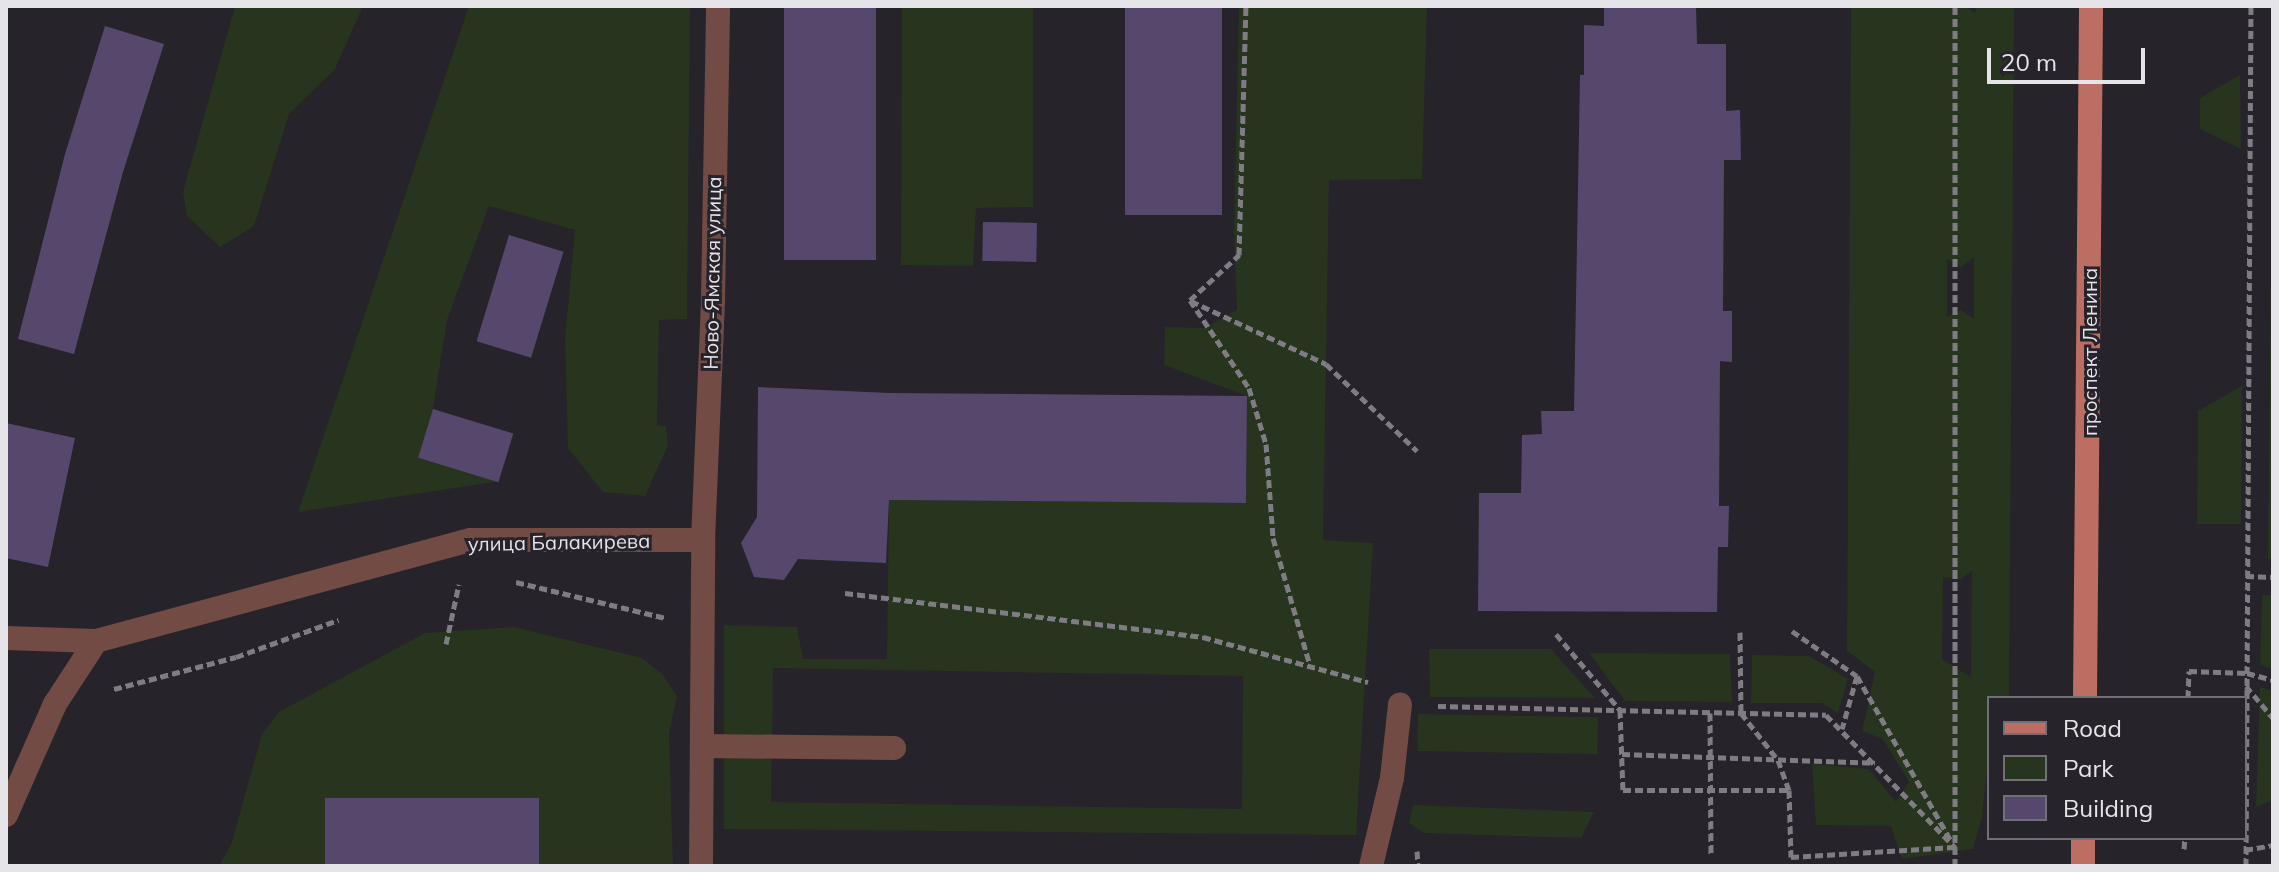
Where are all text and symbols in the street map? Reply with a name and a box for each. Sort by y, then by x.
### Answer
scale bar [1991,32,2149,82]
text: 20 m [2001,47,2057,77]
street label: Ново-Ямская улица [698,176,726,370]
street label: проспект Ленина [2077,268,2101,436]
street label: улица Балакирева [468,528,650,556]
legend [1987,696,2247,840]
text: Road [2063,713,2122,743]
text: Park [2063,753,2114,783]
text: Building [2063,793,2153,823]

